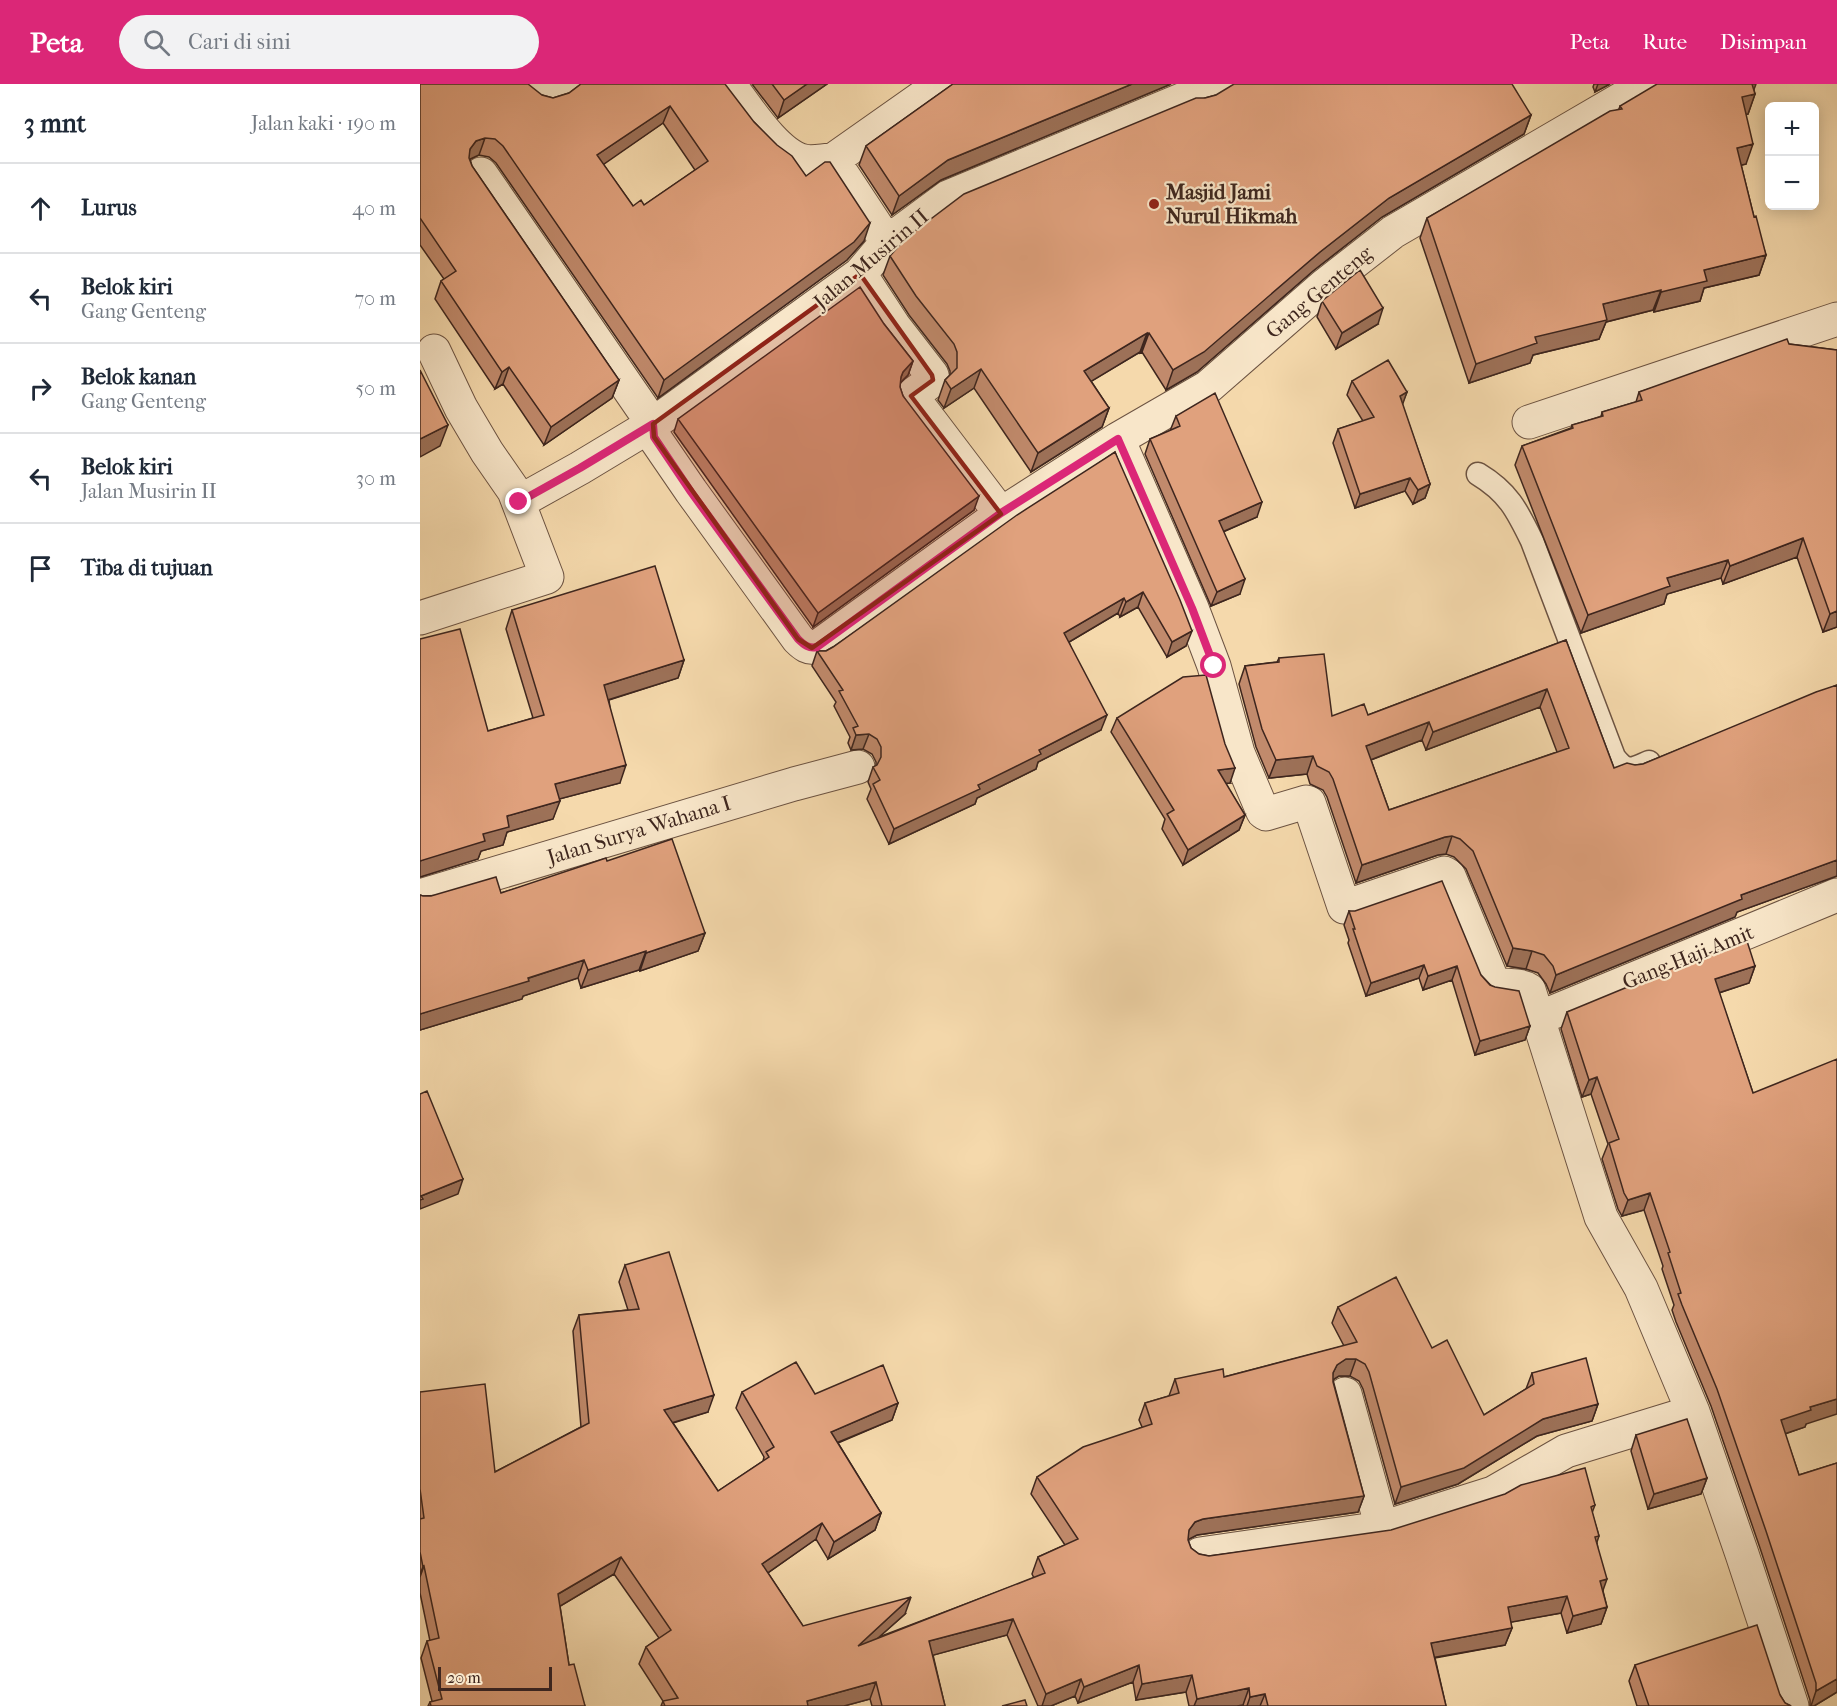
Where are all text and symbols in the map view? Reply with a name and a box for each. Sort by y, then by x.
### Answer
search box [119,15,539,69]
text: Peta [30,26,83,59]
icon: search [140,26,173,59]
text: Cari di sini [188,29,291,55]
text: Peta [1570,30,1609,54]
text: Rute [1642,30,1687,54]
text: Disimpan [1720,30,1807,54]
map controls [1765,102,1819,210]
button: + [1765,102,1819,156]
text: 3 mnt [24,108,86,139]
text: Jalan kaki · 190 m [251,112,396,135]
button: − [1765,156,1819,210]
place label: Masjid Jami Nurul Hikmah [1165,180,1297,228]
icon: ahead [24,192,57,225]
text: Lurus [81,195,137,221]
text: 40 m [352,197,396,220]
marker: Masjid Jami Nurul Hikmah [1147,197,1161,211]
street label: Jalan Musirin II [807,204,933,315]
street label: Gang Genteng [1261,240,1378,343]
text: Belok kiri [81,274,173,300]
icon: left [24,282,57,315]
text: 70 m [354,287,396,310]
text: Gang Genteng [81,300,206,323]
text: Belok kanan [81,364,196,390]
icon: right [24,372,57,405]
text: 50 m [355,377,396,400]
text: Gang Genteng [81,390,206,413]
text: Belok kiri [81,454,173,480]
icon: left [24,462,57,495]
text: 30 m [356,467,396,490]
text: Jalan Musirin II [81,480,217,503]
route end [505,488,531,514]
icon: arrive [24,552,57,585]
text: Tiba di tujuan [81,555,213,581]
route start [1200,652,1226,678]
street label: Jalan Surya Wahana I [542,791,734,870]
street label: Gang Haji Amit [1619,920,1758,994]
scale bar [438,1664,552,1692]
text: 20 m [447,1668,481,1687]

